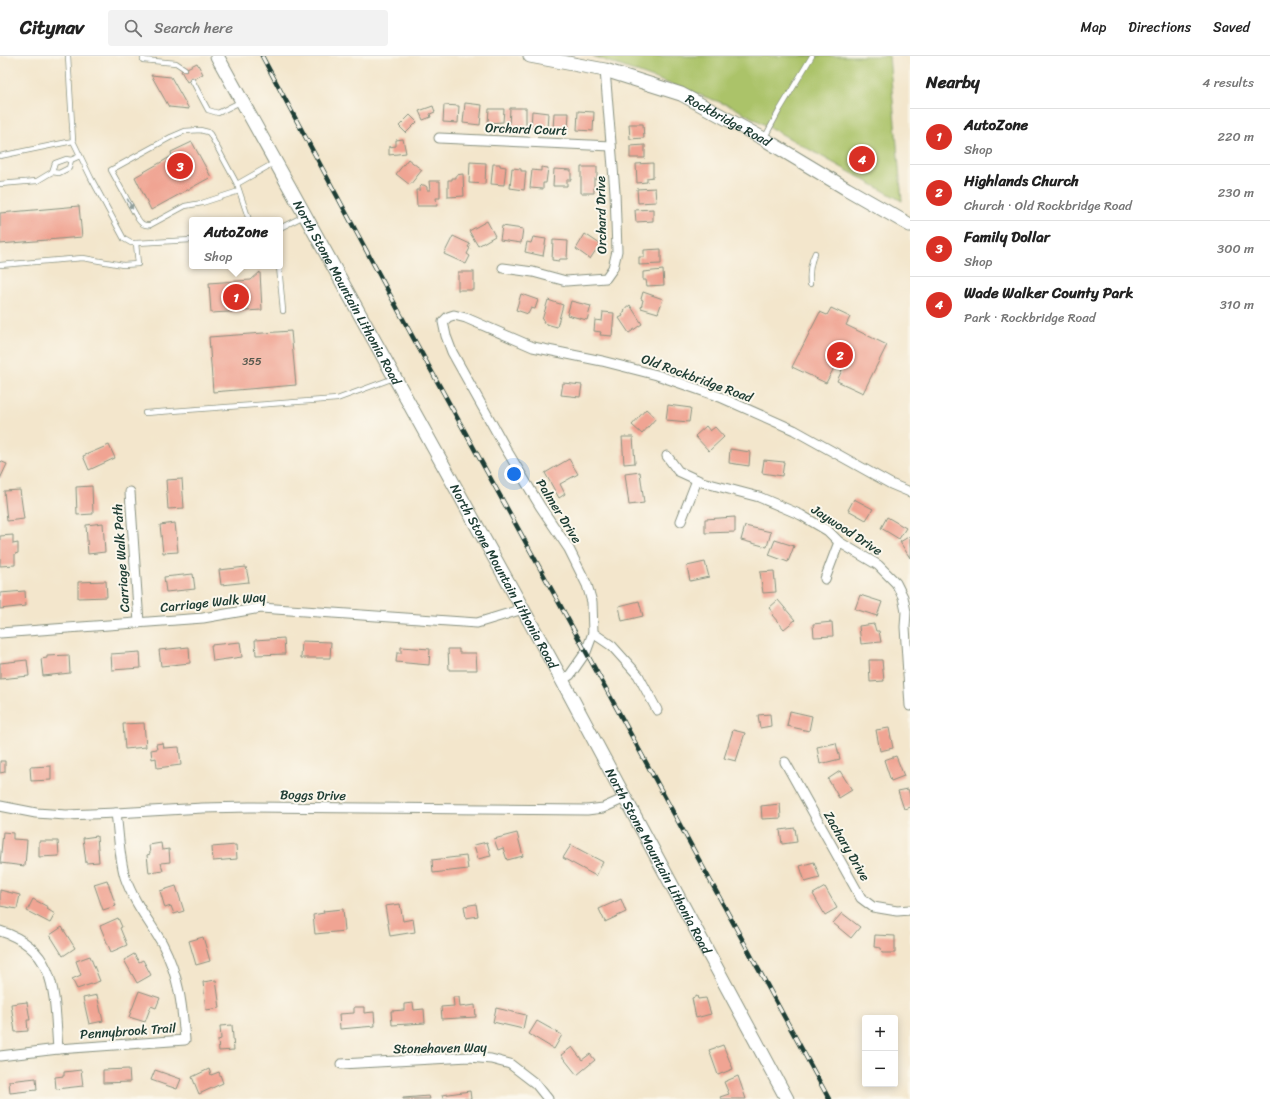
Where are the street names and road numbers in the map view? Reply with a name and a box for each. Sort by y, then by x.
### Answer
street label: Rockbridge Road [681,87,777,153]
street label: Orchard Court [485,116,568,142]
street label: Orchard Drive [589,176,613,254]
street label: North Stone Mountain Lithonia Road [287,196,409,390]
street label: Old Rockbridge Road [638,347,757,409]
street label: Palmer Drive [530,474,588,548]
street label: North Stone Mountain Lithonia Road [444,479,565,674]
street label: Jaywood Drive [806,498,888,562]
street label: Carriage Walk Path [106,503,136,613]
street label: Carriage Walk Way [159,585,267,619]
street label: North Stone Mountain Lithonia Road [599,764,719,959]
street label: Boggs Drive [280,783,347,807]
street label: Zachary Drive [817,806,877,886]
street label: Pennybrook Trail [79,1016,177,1046]
street label: Stonehaven Way [393,1036,487,1060]

